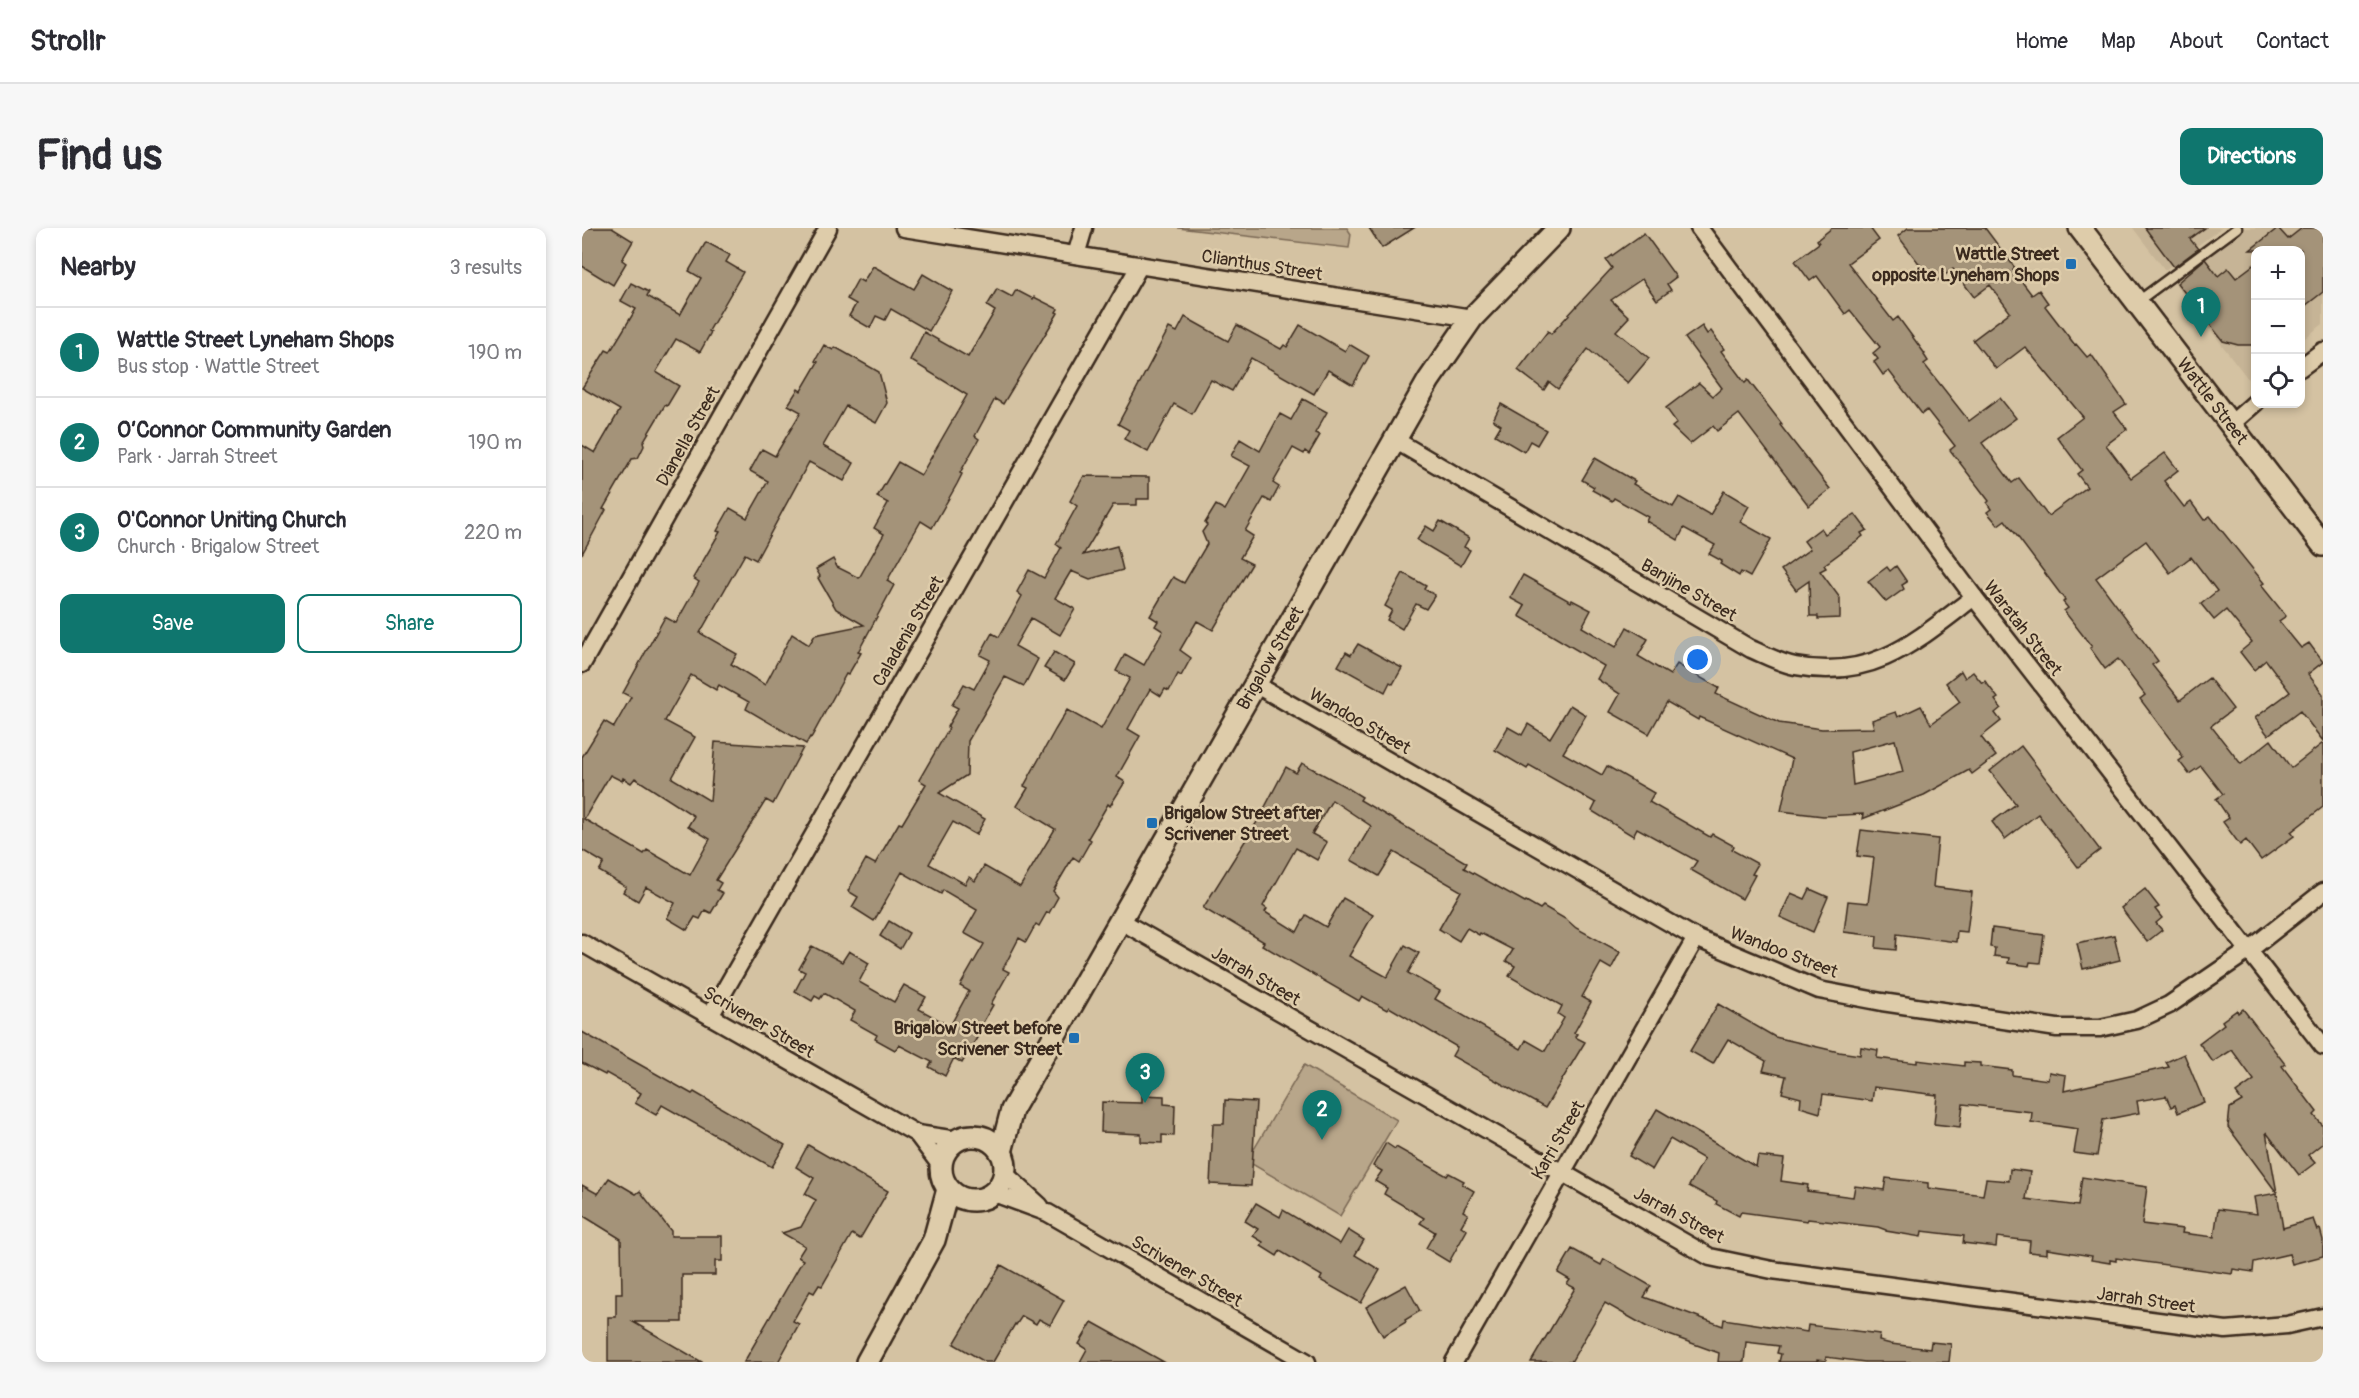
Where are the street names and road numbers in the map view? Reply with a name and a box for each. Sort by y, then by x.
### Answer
street label: Clianthus Street [1200,245,1325,287]
street label: Wattle Street [2172,353,2253,450]
street label: Dianella Street [651,381,726,490]
street label: Banjine Street [1637,554,1742,628]
street label: Caladenia Street [867,571,950,691]
street label: Waratah Street [1978,576,2067,681]
street label: Brigalow Street [1232,602,1310,714]
street label: Wandoo Street [1305,683,1415,760]
street label: Wandoo Street [1727,921,1842,984]
street label: Jarrah Street [1207,942,1305,1012]
street label: Scrivener Street [699,981,819,1064]
street label: Karri Street [1526,1096,1591,1184]
street label: Jarrah Street [1629,1182,1729,1249]
street label: Scrivener Street [1127,1230,1247,1313]
street label: Jarrah Street [2095,1282,2197,1319]

